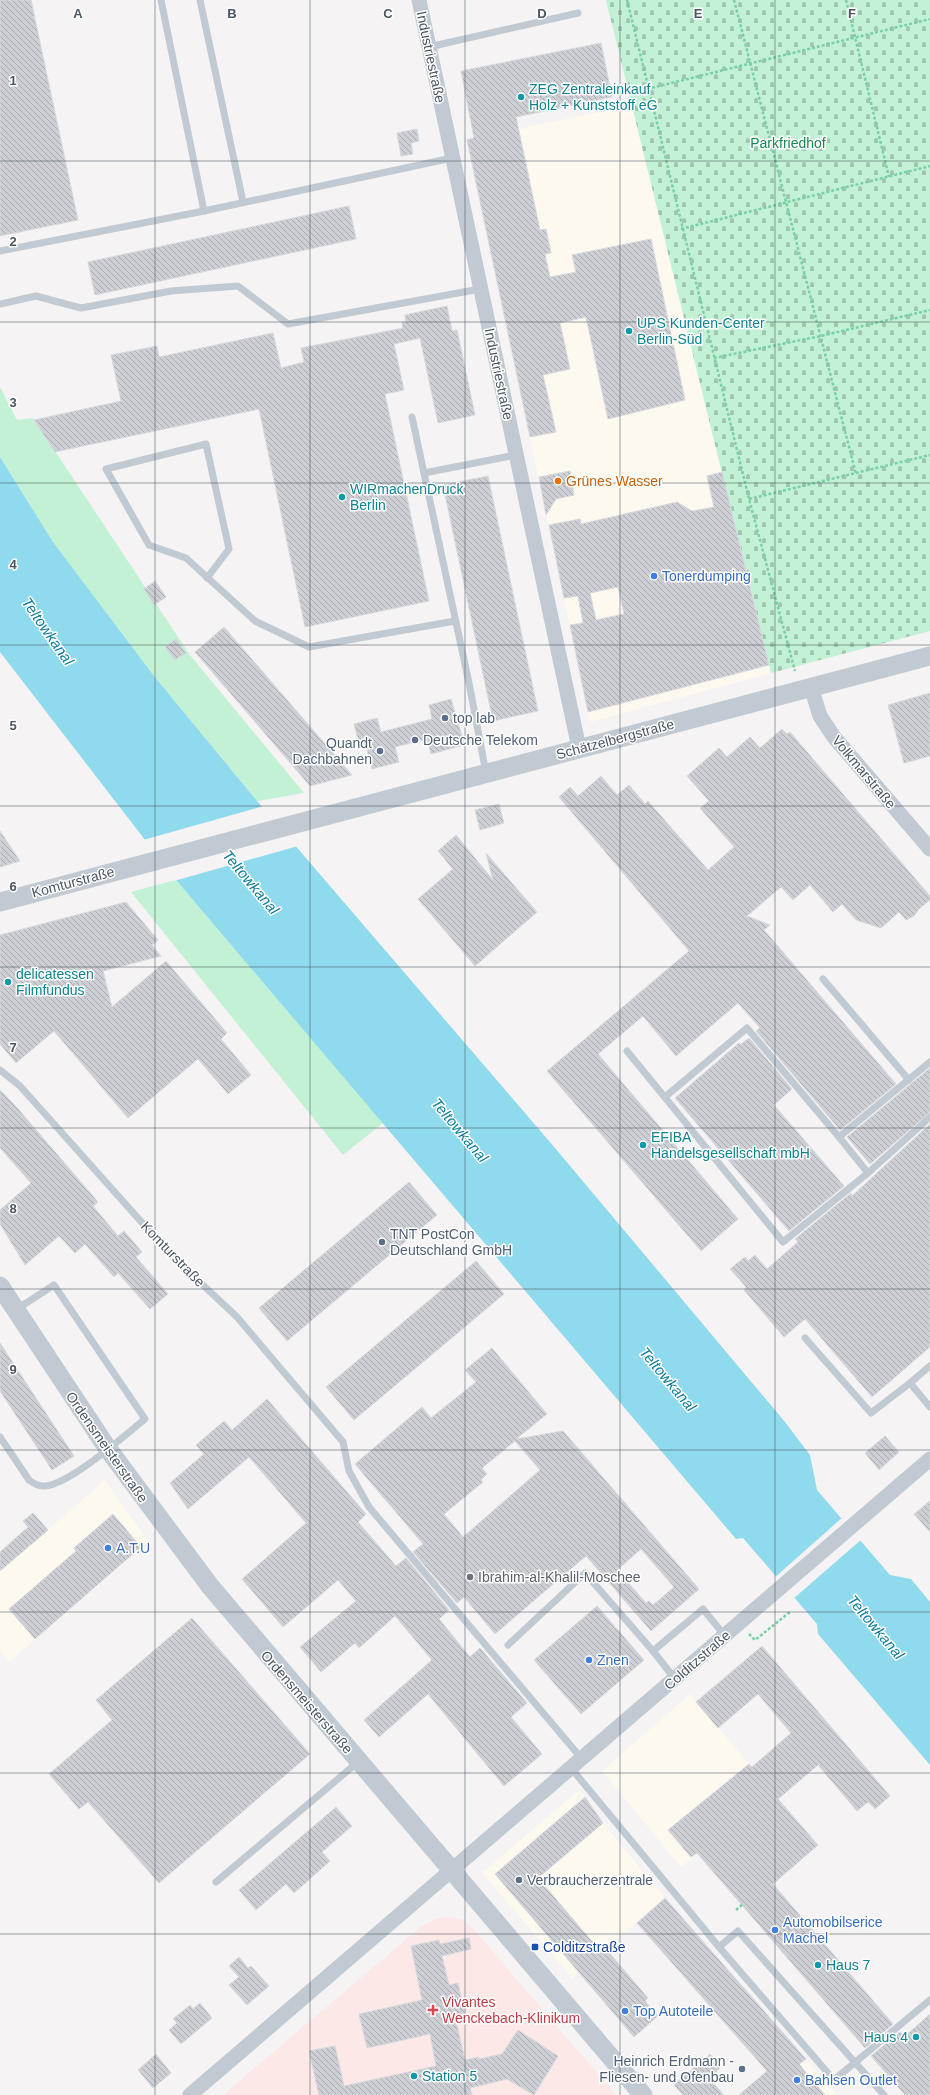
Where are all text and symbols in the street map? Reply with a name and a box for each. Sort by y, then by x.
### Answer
text: A [73,6,83,21]
text: B [227,6,237,21]
text: C [383,6,393,21]
text: D [537,6,547,21]
text: E [694,6,703,21]
text: F [848,6,856,21]
street label: Industriestraße [413,10,449,105]
text: 1 [9,73,17,88]
place label: ZEG Zentraleinkauf Holz + Kunststoff eG [529,81,658,113]
marker: ZEG Zentraleinkauf Holz + Kunststoff eG [516,92,526,102]
park label: Parkfriedhof [750,135,826,151]
text: 2 [9,234,17,249]
place label: UPS Kunden-Center Berlin-Süd [637,315,765,347]
marker: UPS Kunden-Center Berlin-Süd [624,326,634,336]
street label: Industriestraße [481,327,517,422]
text: 3 [9,395,17,410]
place label: Grünes Wasser [566,473,663,489]
marker: Grünes Wasser [553,476,563,486]
place label: WIRmachenDruck Berlin [350,481,465,513]
marker: WIRmachenDruck Berlin [337,492,347,502]
text: 4 [9,557,17,572]
place label: Tonerdumping [662,568,751,584]
marker: Tonerdumping [649,571,659,581]
water label: Teltowkanal [18,594,78,669]
place label: top lab [453,710,495,726]
marker: top lab [440,713,450,723]
street label: Schätzelbergstraße [554,716,676,762]
text: 5 [9,718,17,733]
place label: Deutsche Telekom [423,732,538,748]
street label: Volkmarstraße [829,732,899,812]
place label: Quandt Dachbahnen [293,735,372,767]
marker: Deutsche Telekom [410,735,420,745]
marker: Quandt Dachbahnen [375,746,385,756]
water label: Teltowkanal [219,846,283,918]
street label: Komturstraße [30,863,116,901]
text: 6 [9,879,17,894]
place label: delicatessen Filmfundus [16,966,94,998]
marker: delicatessen Filmfundus [3,977,13,987]
text: 7 [9,1040,17,1055]
water label: Teltowkanal [428,1094,492,1166]
place label: EFIBA Handelsgesellschaft mbH [651,1129,810,1161]
marker: EFIBA Handelsgesellschaft mbH [638,1140,648,1150]
text: 8 [9,1201,17,1216]
street label: Komturstraße [138,1218,208,1290]
place label: TNT PostCon Deutschland GmbH [390,1226,512,1258]
marker: TNT PostCon Deutschland GmbH [377,1237,387,1247]
water label: Teltowkanal [636,1343,700,1415]
text: 9 [9,1362,17,1377]
street label: Ordensmeisterstraße [63,1389,151,1506]
place label: A.T.U [116,1540,150,1556]
marker: A.T.U [103,1543,113,1553]
place label: Ibrahim-al-Khalil-Moschee [478,1569,641,1585]
marker: Ibrahim-al-Khalil-Moschee [465,1572,475,1582]
water label: Teltowkanal [844,1591,908,1663]
street label: Colditzstraße [661,1627,734,1693]
street label: Ordensmeisterstraße [258,1647,356,1757]
place label: Znen [597,1652,629,1668]
marker: Znen [584,1655,594,1665]
place label: Verbraucherzentrale [527,1872,653,1888]
marker: Verbraucherzentrale [514,1875,524,1885]
place label: Automobilserice Machel [783,1914,883,1946]
marker: Automobilserice Machel [770,1925,780,1935]
place label: Colditzstraße [543,1939,626,1955]
marker: Colditzstraße [530,1942,540,1952]
place label: Haus 7 [826,1957,871,1973]
marker: Haus 7 [813,1960,823,1970]
place label: Vivantes Wenckebach-Klinikum [442,1994,580,2026]
place label: Top Autoteile [633,2003,713,2019]
marker: Vivantes Wenckebach-Klinikum [427,2004,439,2016]
marker: Top Autoteile [620,2006,630,2016]
place label: Haus 4 [864,2029,908,2045]
marker: Haus 4 [911,2032,921,2042]
place label: Heinrich Erdmann - Fliesen- und Ofenbau [599,2053,734,2085]
marker: Heinrich Erdmann - Fliesen- und Ofenbau [737,2064,747,2074]
place label: Station 5 [422,2068,477,2084]
marker: Station 5 [409,2071,419,2081]
place label: Bahlsen Outlet [805,2072,897,2088]
marker: Bahlsen Outlet [792,2075,802,2085]

